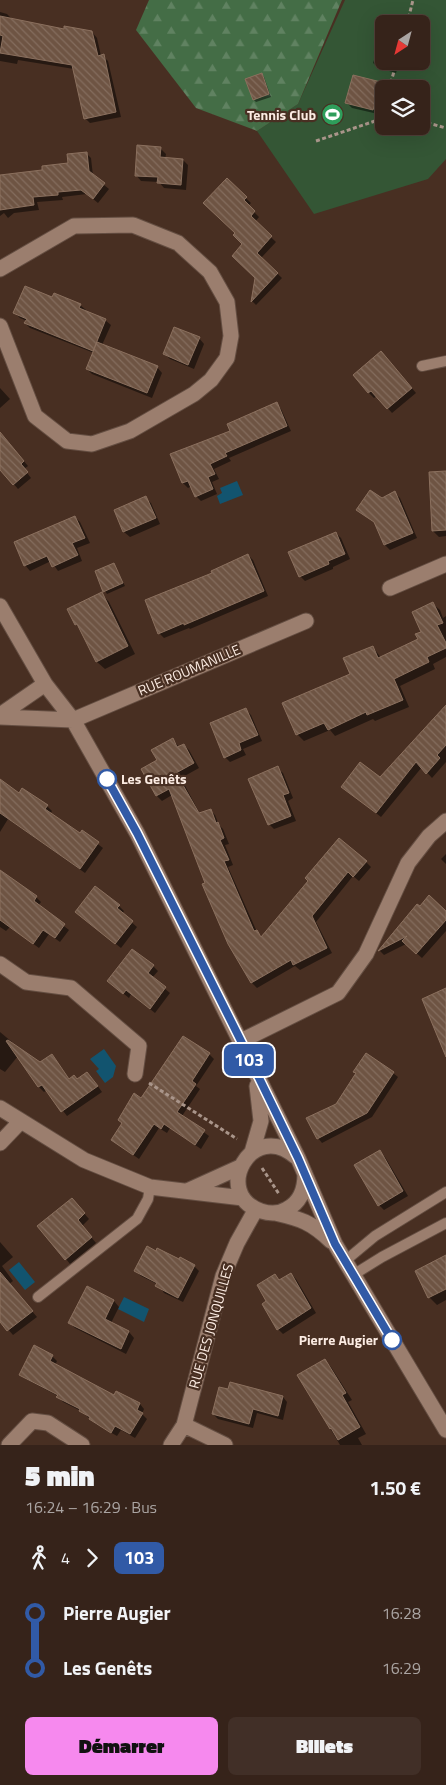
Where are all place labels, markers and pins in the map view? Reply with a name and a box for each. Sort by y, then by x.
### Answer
sports icon: Tennis Club [320,103,344,127]
place label: Tennis Club [247,104,316,125]
place label: Les Genêts [121,768,187,789]
marker: Les Genêts [97,769,117,789]
place label: Pierre Augier [299,1329,378,1350]
marker: Pierre Augier [382,1330,402,1350]

